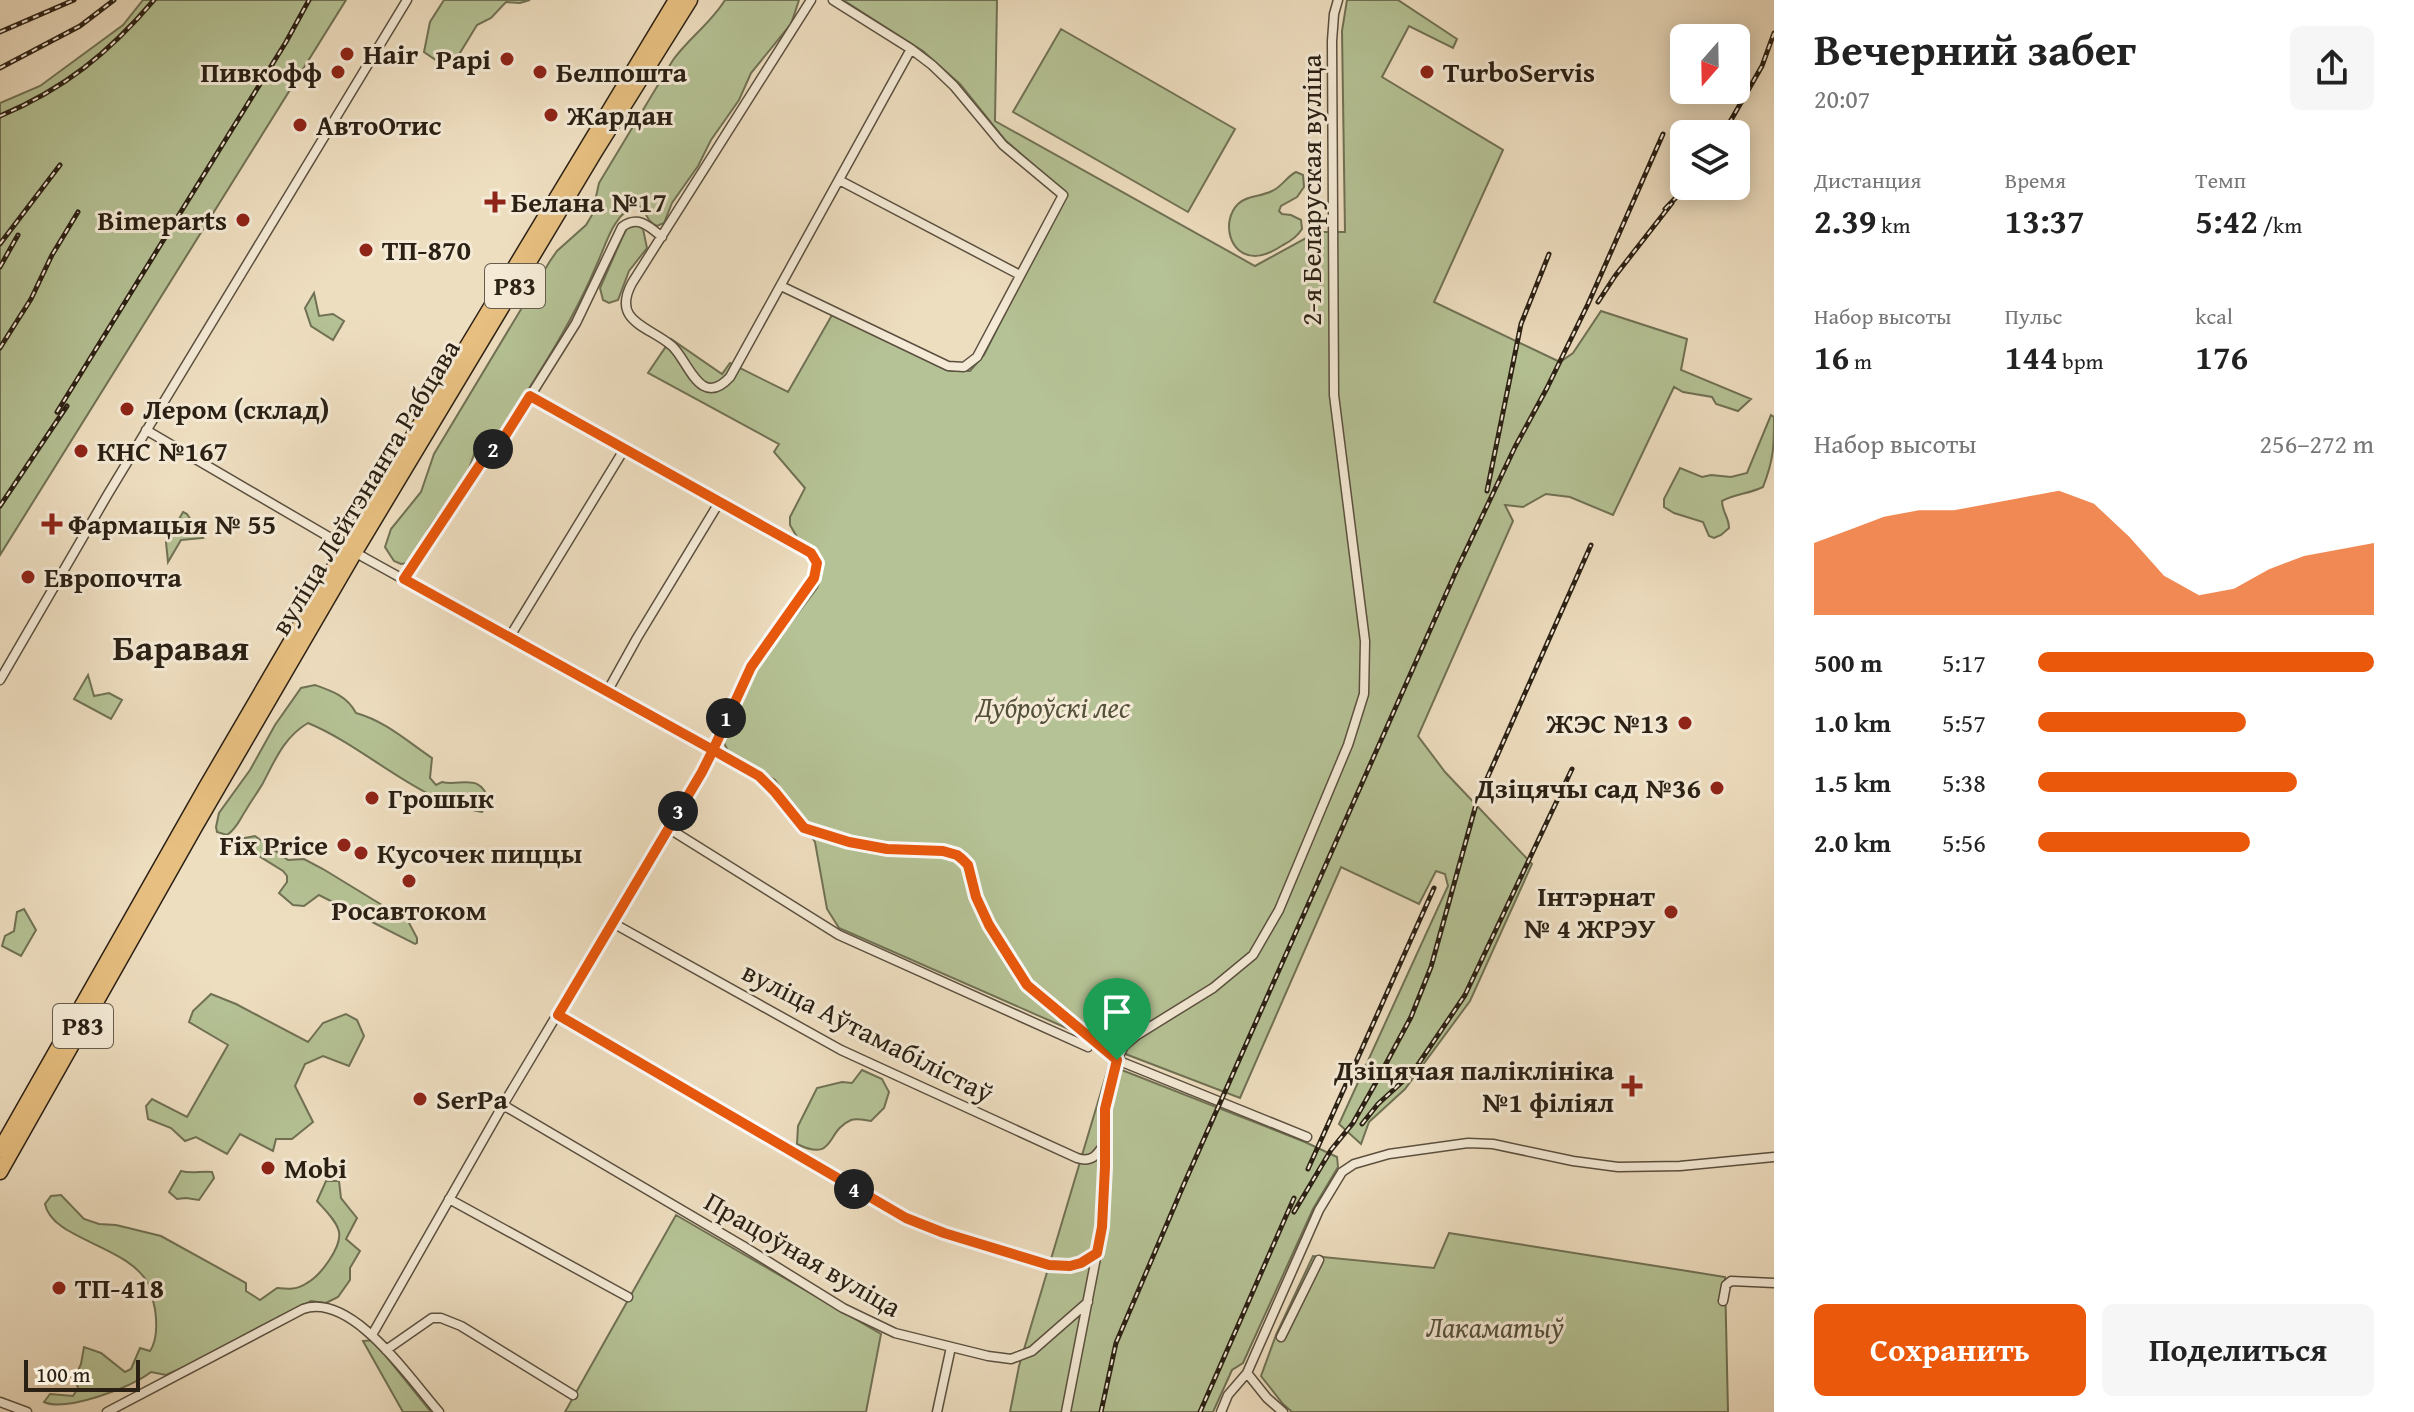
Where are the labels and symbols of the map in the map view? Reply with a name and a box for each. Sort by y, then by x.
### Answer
north arrow [1670,24,1750,104]
place label: Hair [363,33,418,74]
place label: Papi [436,38,491,79]
marker: Hair [338,45,356,63]
marker: Papi [498,50,516,68]
place label: Пивкофф [201,51,322,92]
place label: Белпошта [556,51,688,92]
place label: TurboServis [1443,51,1595,92]
street label: 2-я Беларуская вуліца [1290,53,1331,326]
marker: Пивкофф [329,63,347,81]
marker: Белпошта [531,63,549,81]
marker: TurboServis [1418,63,1436,81]
place label: Жардан [566,94,673,135]
place label: АвтоОтис [316,104,442,145]
marker: Жардан [542,106,560,124]
marker: АвтоОтис [291,116,309,134]
place label: Белана №17 [511,181,667,222]
marker: Белана №17 [486,193,504,211]
place label: Bimeparts [97,199,227,240]
marker: Bimeparts [234,211,252,229]
place label: ТП-870 [382,229,471,270]
marker: ТП-870 [357,241,375,259]
road number: Р83 [485,264,545,308]
street label: вуліца Лейтэнанта Рабцава [260,330,470,642]
place label: Лером (склад) [143,388,329,429]
marker: Лером (склад) [118,400,136,418]
pin: 2 [473,429,513,469]
place label: КНС №167 [97,430,228,471]
marker: КНС №167 [72,442,90,460]
place label: Фармацыя № 55 [68,503,276,544]
marker: Фармацыя № 55 [43,515,61,533]
place label: Европочта [44,556,182,597]
marker: Европочта [19,568,37,586]
district label: Баравая [113,620,249,673]
park label: Дуброўскі лес [974,686,1131,727]
pin: 1 [706,698,746,738]
place label: ЖЭС №13 [1545,702,1669,743]
marker: ЖЭС №13 [1676,714,1694,732]
place label: Дзіцячы сад №36 [1474,767,1701,808]
place label: Грошык [388,777,495,818]
marker: Дзіцячы сад №36 [1708,779,1726,797]
marker: Грошык [363,789,381,807]
pin: 3 [658,791,698,831]
place label: Fix Price [219,824,328,865]
place label: Кусочек пиццы [377,832,583,873]
marker: Fix Price [335,836,353,854]
marker: Кусочек пиццы [352,844,370,862]
marker: Росавтоком [400,872,418,890]
place label: Інтэрнат № 4 ЖРЭУ [1523,875,1656,948]
place label: Росавтоком [331,889,487,930]
marker: Інтэрнат № 4 ЖРЭУ [1662,903,1680,921]
street label: вуліца Аўтамабілістаў [735,950,1001,1113]
pin [1083,978,1151,1060]
road number: Р83 [53,1004,113,1048]
place label: Дзіцячая паліклініка №1 філіял [1333,1049,1615,1122]
marker: Дзіцячая паліклініка №1 філіял [1621,1075,1643,1097]
place label: SerPa [436,1078,509,1119]
marker: SerPa [411,1090,429,1108]
place label: Mobi [284,1147,347,1188]
marker: Mobi [259,1159,277,1177]
pin: 4 [834,1169,874,1209]
street label: Працоўная вуліца [697,1180,910,1327]
place label: ТП-418 [75,1267,164,1308]
marker: ТП-418 [50,1279,68,1297]
park label: Лакаматыў [1426,1306,1564,1347]
scale bar [24,1356,140,1392]

